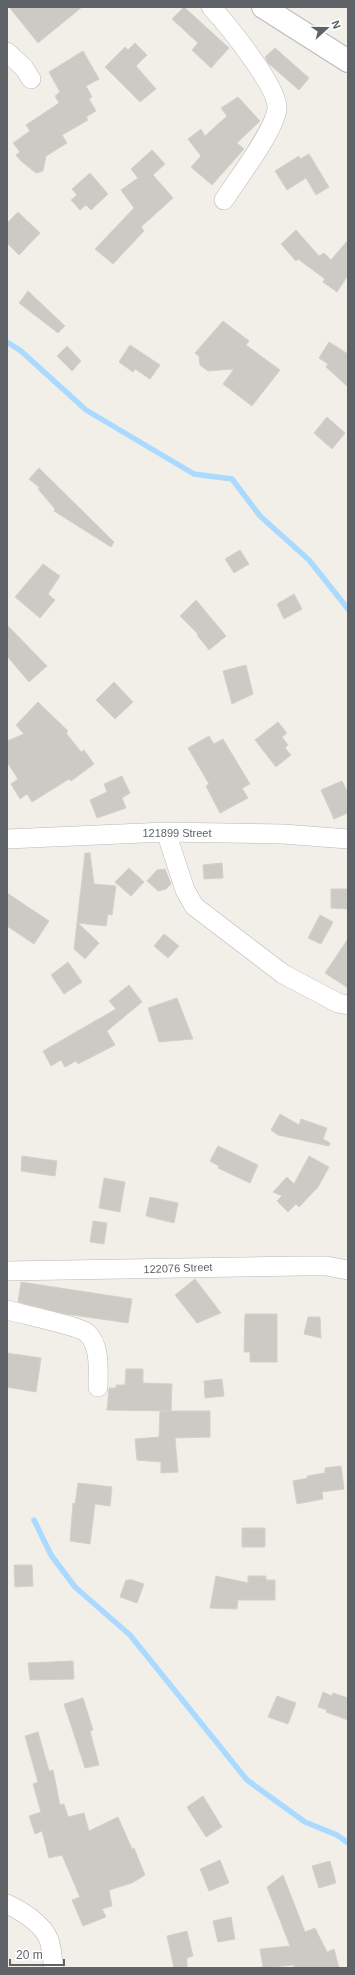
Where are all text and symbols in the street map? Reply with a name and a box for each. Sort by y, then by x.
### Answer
north arrow [307,8,347,48]
text: N [329,19,343,30]
street label: 121899 Street [142,827,212,839]
street label: 122076 Street [143,1261,213,1275]
scale bar [10,1941,64,1967]
text: 20 m [16,1948,43,1962]

